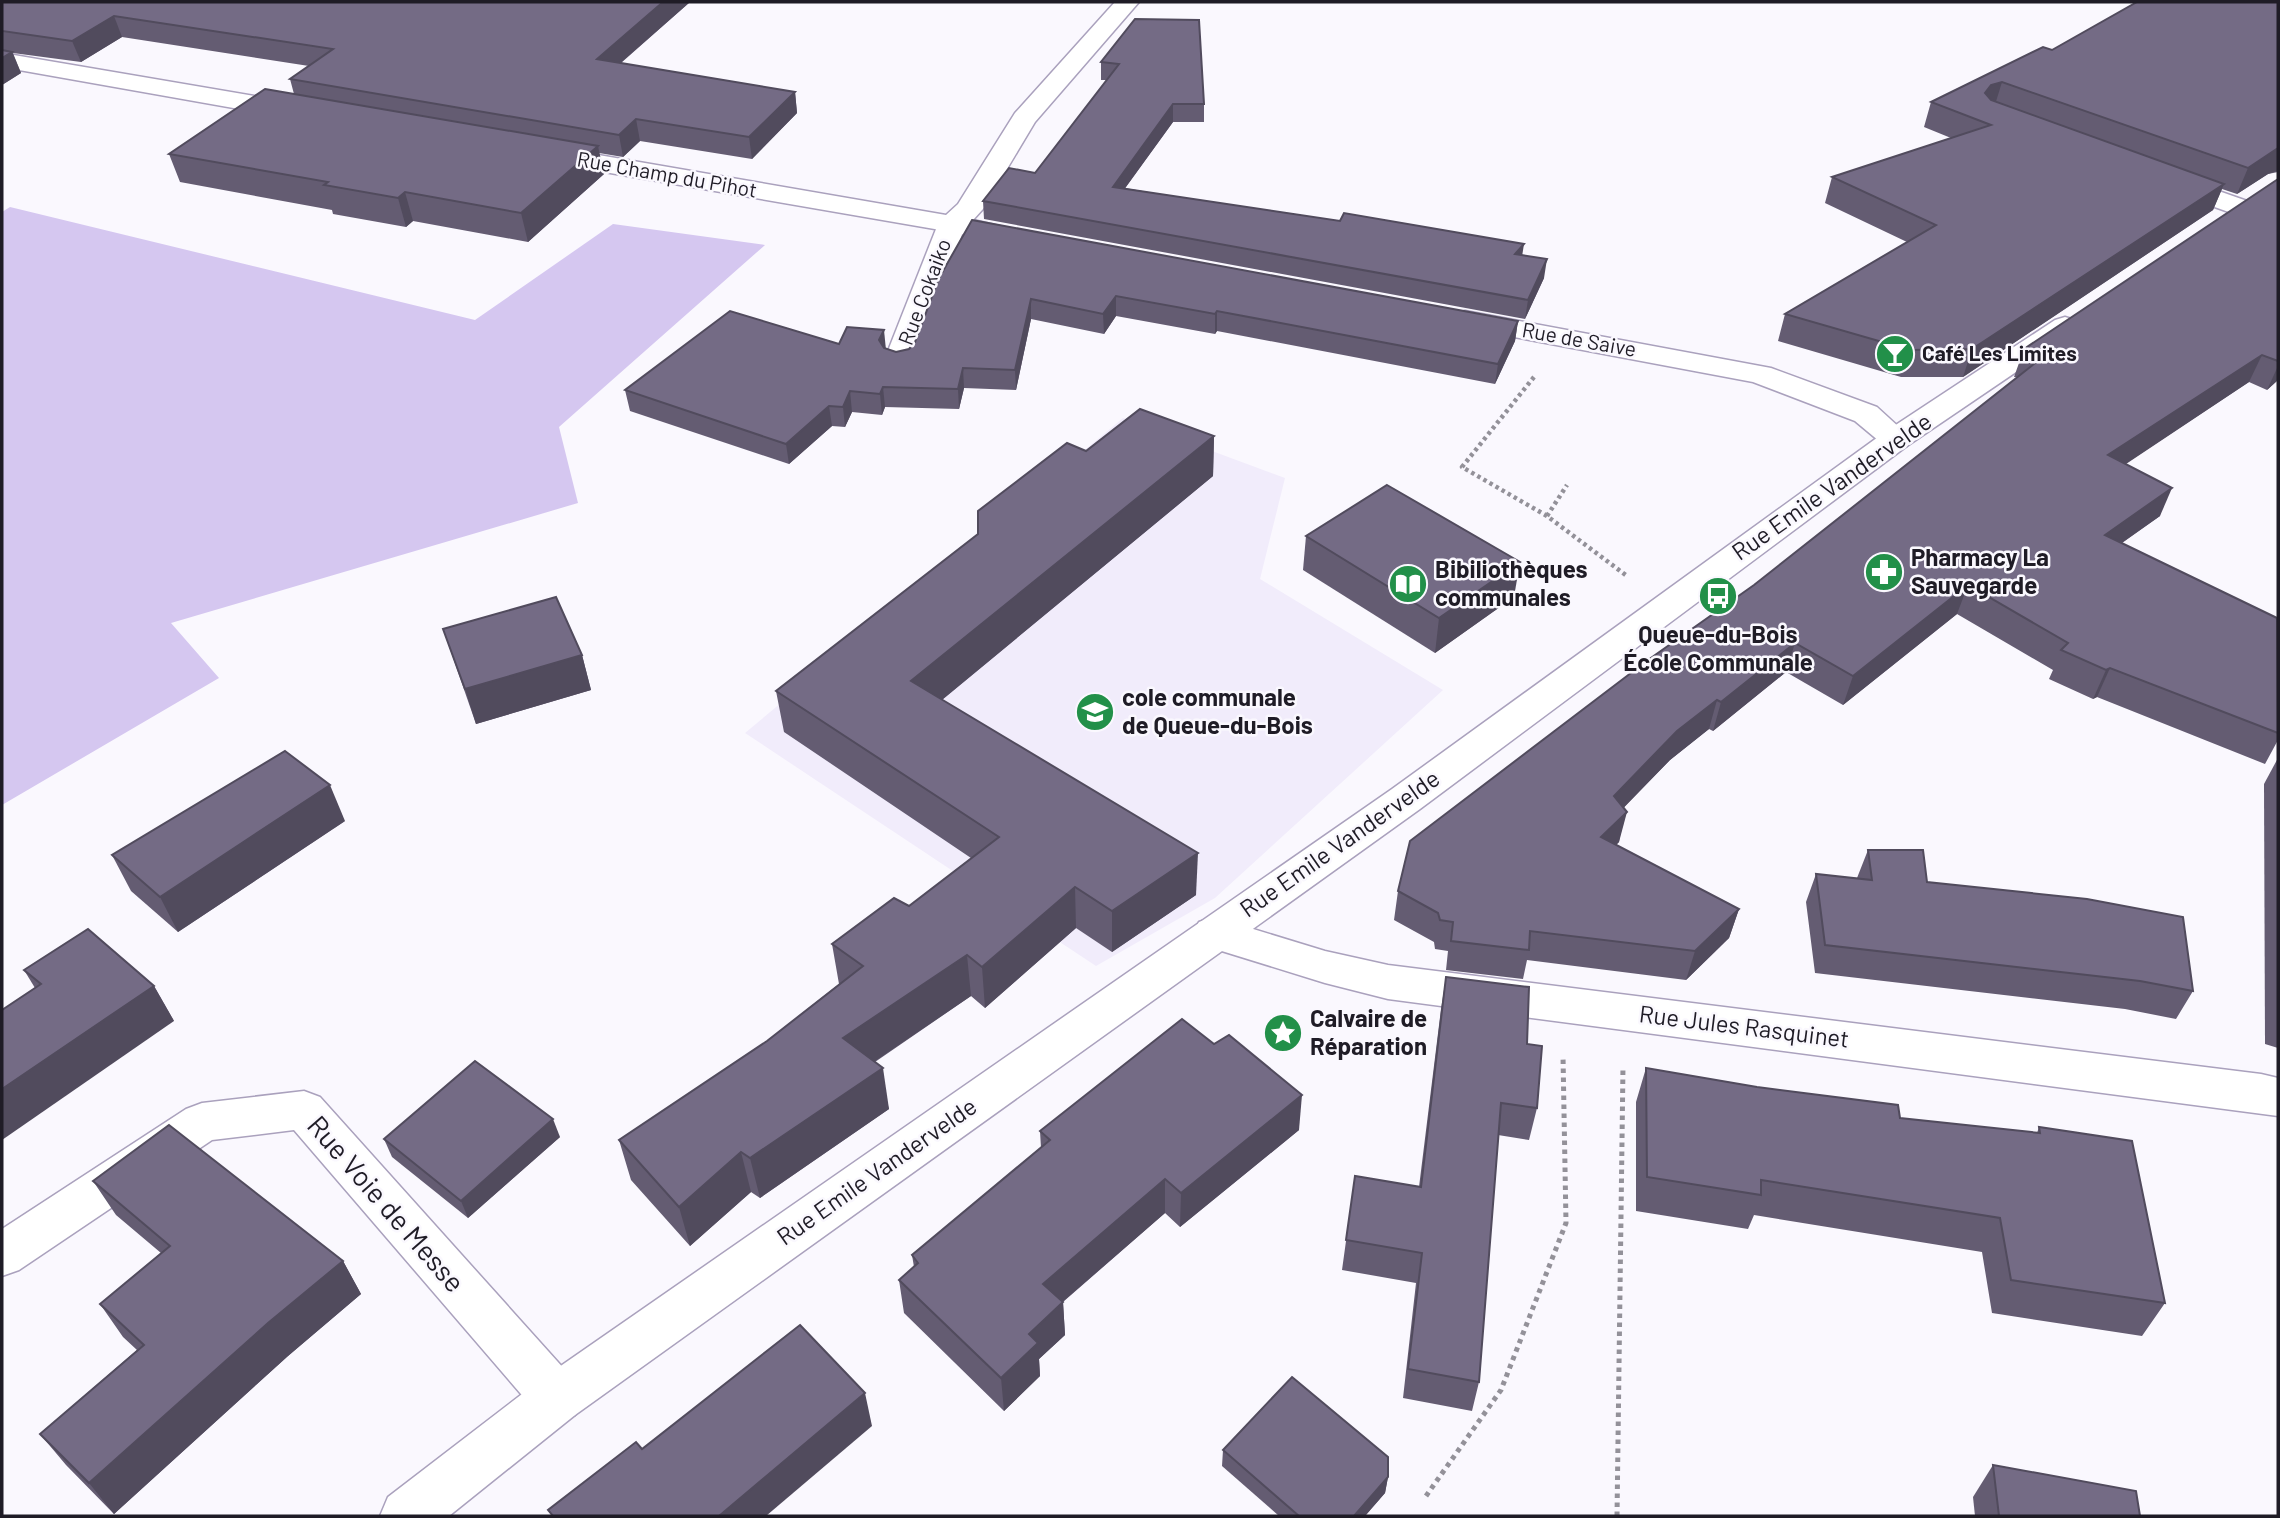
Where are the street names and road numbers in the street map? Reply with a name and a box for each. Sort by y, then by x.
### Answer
street label: Rue Champ du Pihot [575,145,759,202]
street label: Rue Cokaiko [892,235,955,348]
street label: Rue de Saive [1520,316,1638,361]
street label: Rue Emile Vandervelde [1726,406,1937,566]
street label: Rue Emile Vandervelde [1234,763,1445,923]
street label: Rue Jules Rasquinet [1638,998,1851,1053]
street label: Rue Emile Vandervelde [771,1091,982,1251]
street label: Rue Voie de Messe [301,1108,473,1299]

